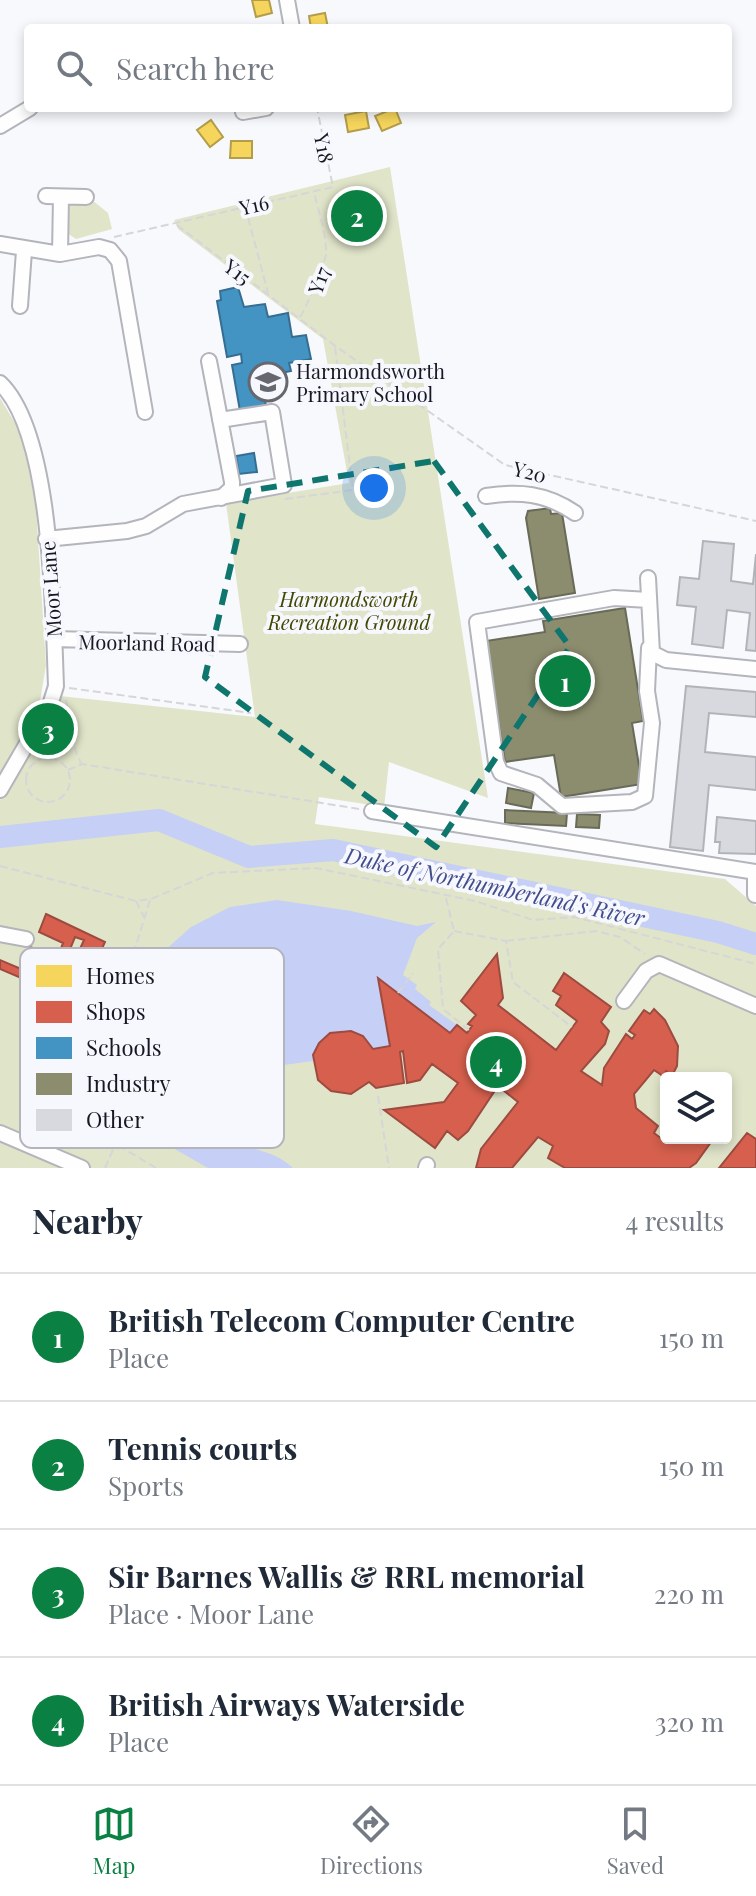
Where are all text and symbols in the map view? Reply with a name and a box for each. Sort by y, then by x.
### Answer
search box [24,24,732,112]
icon: search [52,46,96,90]
text: Search here [116,48,275,88]
street label: Y18 [309,130,341,165]
pin: 2 [331,186,383,246]
street label: Y16 [236,188,271,220]
street label: Y15 [218,251,257,290]
street label: Y17 [300,263,335,298]
place label: Harmondsworth Primary School [296,357,445,407]
school or university icon: Harmondsworth Primary School [247,361,289,403]
street label: Y20 [510,454,549,488]
your location [354,468,394,508]
street label: Moor Lane [33,540,67,638]
park label: Harmondsworth Recreation Ground [267,585,431,635]
street label: Moorland Road [78,627,216,657]
pin: 1 [539,651,591,711]
pin: 3 [22,699,74,759]
water label: Duke of Northumberland's River [342,839,648,933]
legend [20,948,284,1148]
text: Homes [86,960,155,990]
text: Shops [86,996,146,1026]
text: Schools [86,1032,162,1062]
pin: 4 [470,1032,522,1092]
text: Industry [86,1068,171,1098]
map controls [660,1072,732,1144]
button: layers [660,1072,732,1144]
text: Other [86,1104,144,1134]
text: Nearby [32,1197,143,1243]
text: 4 results [625,1203,724,1238]
text: British Telecom Computer Centre [108,1300,575,1340]
text: 1 [53,1320,63,1355]
text: 150 m [659,1320,724,1355]
text: Place [108,1340,169,1375]
text: Tennis courts [108,1428,297,1468]
text: 2 [51,1448,65,1483]
text: 150 m [659,1448,724,1483]
text: Sports [108,1468,184,1503]
text: Sir Barnes Wallis & RRL memorial [108,1556,585,1596]
text: 3 [52,1576,64,1611]
text: 220 m [654,1576,724,1611]
text: Place · Moor Lane [108,1596,314,1631]
text: British Airways Waterside [108,1684,465,1724]
text: 4 [51,1704,65,1739]
text: 320 m [655,1704,724,1739]
text: Place [108,1724,169,1759]
tab: Map [92,1802,136,1880]
tab: Directions [320,1802,423,1880]
tab: Saved [607,1802,664,1880]

